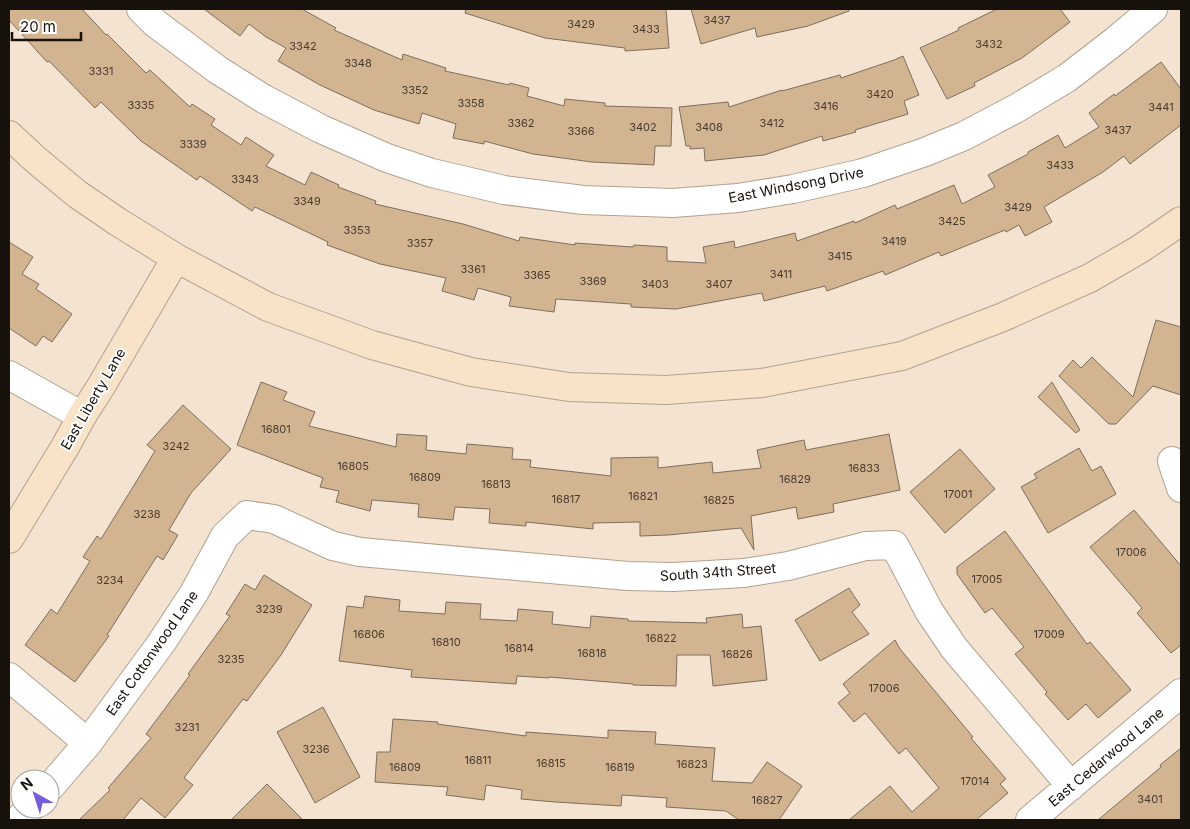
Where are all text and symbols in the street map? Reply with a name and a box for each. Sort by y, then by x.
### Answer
scale bar [12,10,81,42]
house number: 3437 [704,13,730,27]
text: 20 m [20,17,56,36]
house number: 3429 [567,17,595,31]
house number: 3433 [632,22,660,36]
house number: 3432 [975,37,1003,51]
house number: 3342 [289,39,317,53]
house number: 3348 [344,56,372,70]
house number: 3331 [89,64,113,78]
house number: 3352 [402,83,428,97]
house number: 3420 [866,87,894,101]
house number: 3358 [457,96,485,110]
house number: 3335 [127,98,155,112]
house number: 3416 [814,99,839,113]
house number: 3441 [1148,100,1174,114]
house number: 3362 [507,116,535,130]
house number: 3412 [760,116,784,130]
house number: 3402 [629,120,657,134]
house number: 3408 [695,120,723,134]
house number: 3437 [1105,123,1131,137]
house number: 3366 [567,124,595,138]
house number: 3339 [179,137,207,151]
house number: 3433 [1046,158,1074,172]
street label: East Windsong Drive [727,163,865,206]
house number: 3343 [231,172,259,186]
house number: 3349 [293,194,321,208]
house number: 3429 [1004,200,1032,214]
house number: 3425 [938,214,966,228]
house number: 3353 [343,223,371,237]
house number: 3419 [882,234,907,248]
house number: 3357 [407,236,433,250]
house number: 3415 [828,249,853,263]
house number: 3361 [461,262,485,276]
house number: 3411 [770,267,792,281]
house number: 3365 [523,268,551,282]
house number: 3369 [579,274,607,288]
house number: 3403 [641,277,669,291]
house number: 3407 [706,277,732,291]
street label: East Liberty Lane [57,345,129,453]
house number: 16801 [261,422,291,436]
house number: 3242 [162,439,190,453]
house number: 16805 [337,459,369,473]
house number: 16833 [848,461,880,475]
house number: 16809 [409,470,441,484]
house number: 16829 [779,472,811,486]
house number: 16813 [481,477,511,491]
house number: 17001 [944,487,972,501]
house number: 16821 [628,489,658,503]
house number: 16817 [552,492,580,506]
house number: 16825 [703,493,735,507]
house number: 3238 [133,507,161,521]
house number: 17006 [1115,545,1147,559]
street label: South 34th Street [659,559,777,584]
house number: 17005 [971,572,1003,586]
house number: 3234 [96,573,124,587]
street label: East Cottonwood Lane [102,587,201,719]
house number: 3239 [255,602,283,616]
house number: 16806 [353,627,385,641]
house number: 17009 [1033,627,1065,641]
house number: 16822 [645,631,677,645]
house number: 16810 [431,635,461,649]
house number: 16814 [504,641,534,655]
house number: 16818 [577,646,607,660]
house number: 16826 [721,647,753,661]
house number: 3235 [218,652,245,666]
house number: 17006 [868,681,900,695]
street label: East Cedarwood Lane [1045,703,1167,810]
house number: 3231 [175,720,199,734]
house number: 3236 [302,742,330,756]
house number: 16811 [464,753,492,767]
house number: 16815 [536,756,566,770]
house number: 16823 [676,757,708,771]
house number: 16809 [389,760,421,774]
house number: 16819 [605,760,635,774]
north arrow [10,769,60,819]
text: N [17,774,36,793]
house number: 17014 [960,774,990,788]
house number: 3401 [1137,792,1163,806]
house number: 16827 [751,793,783,807]

